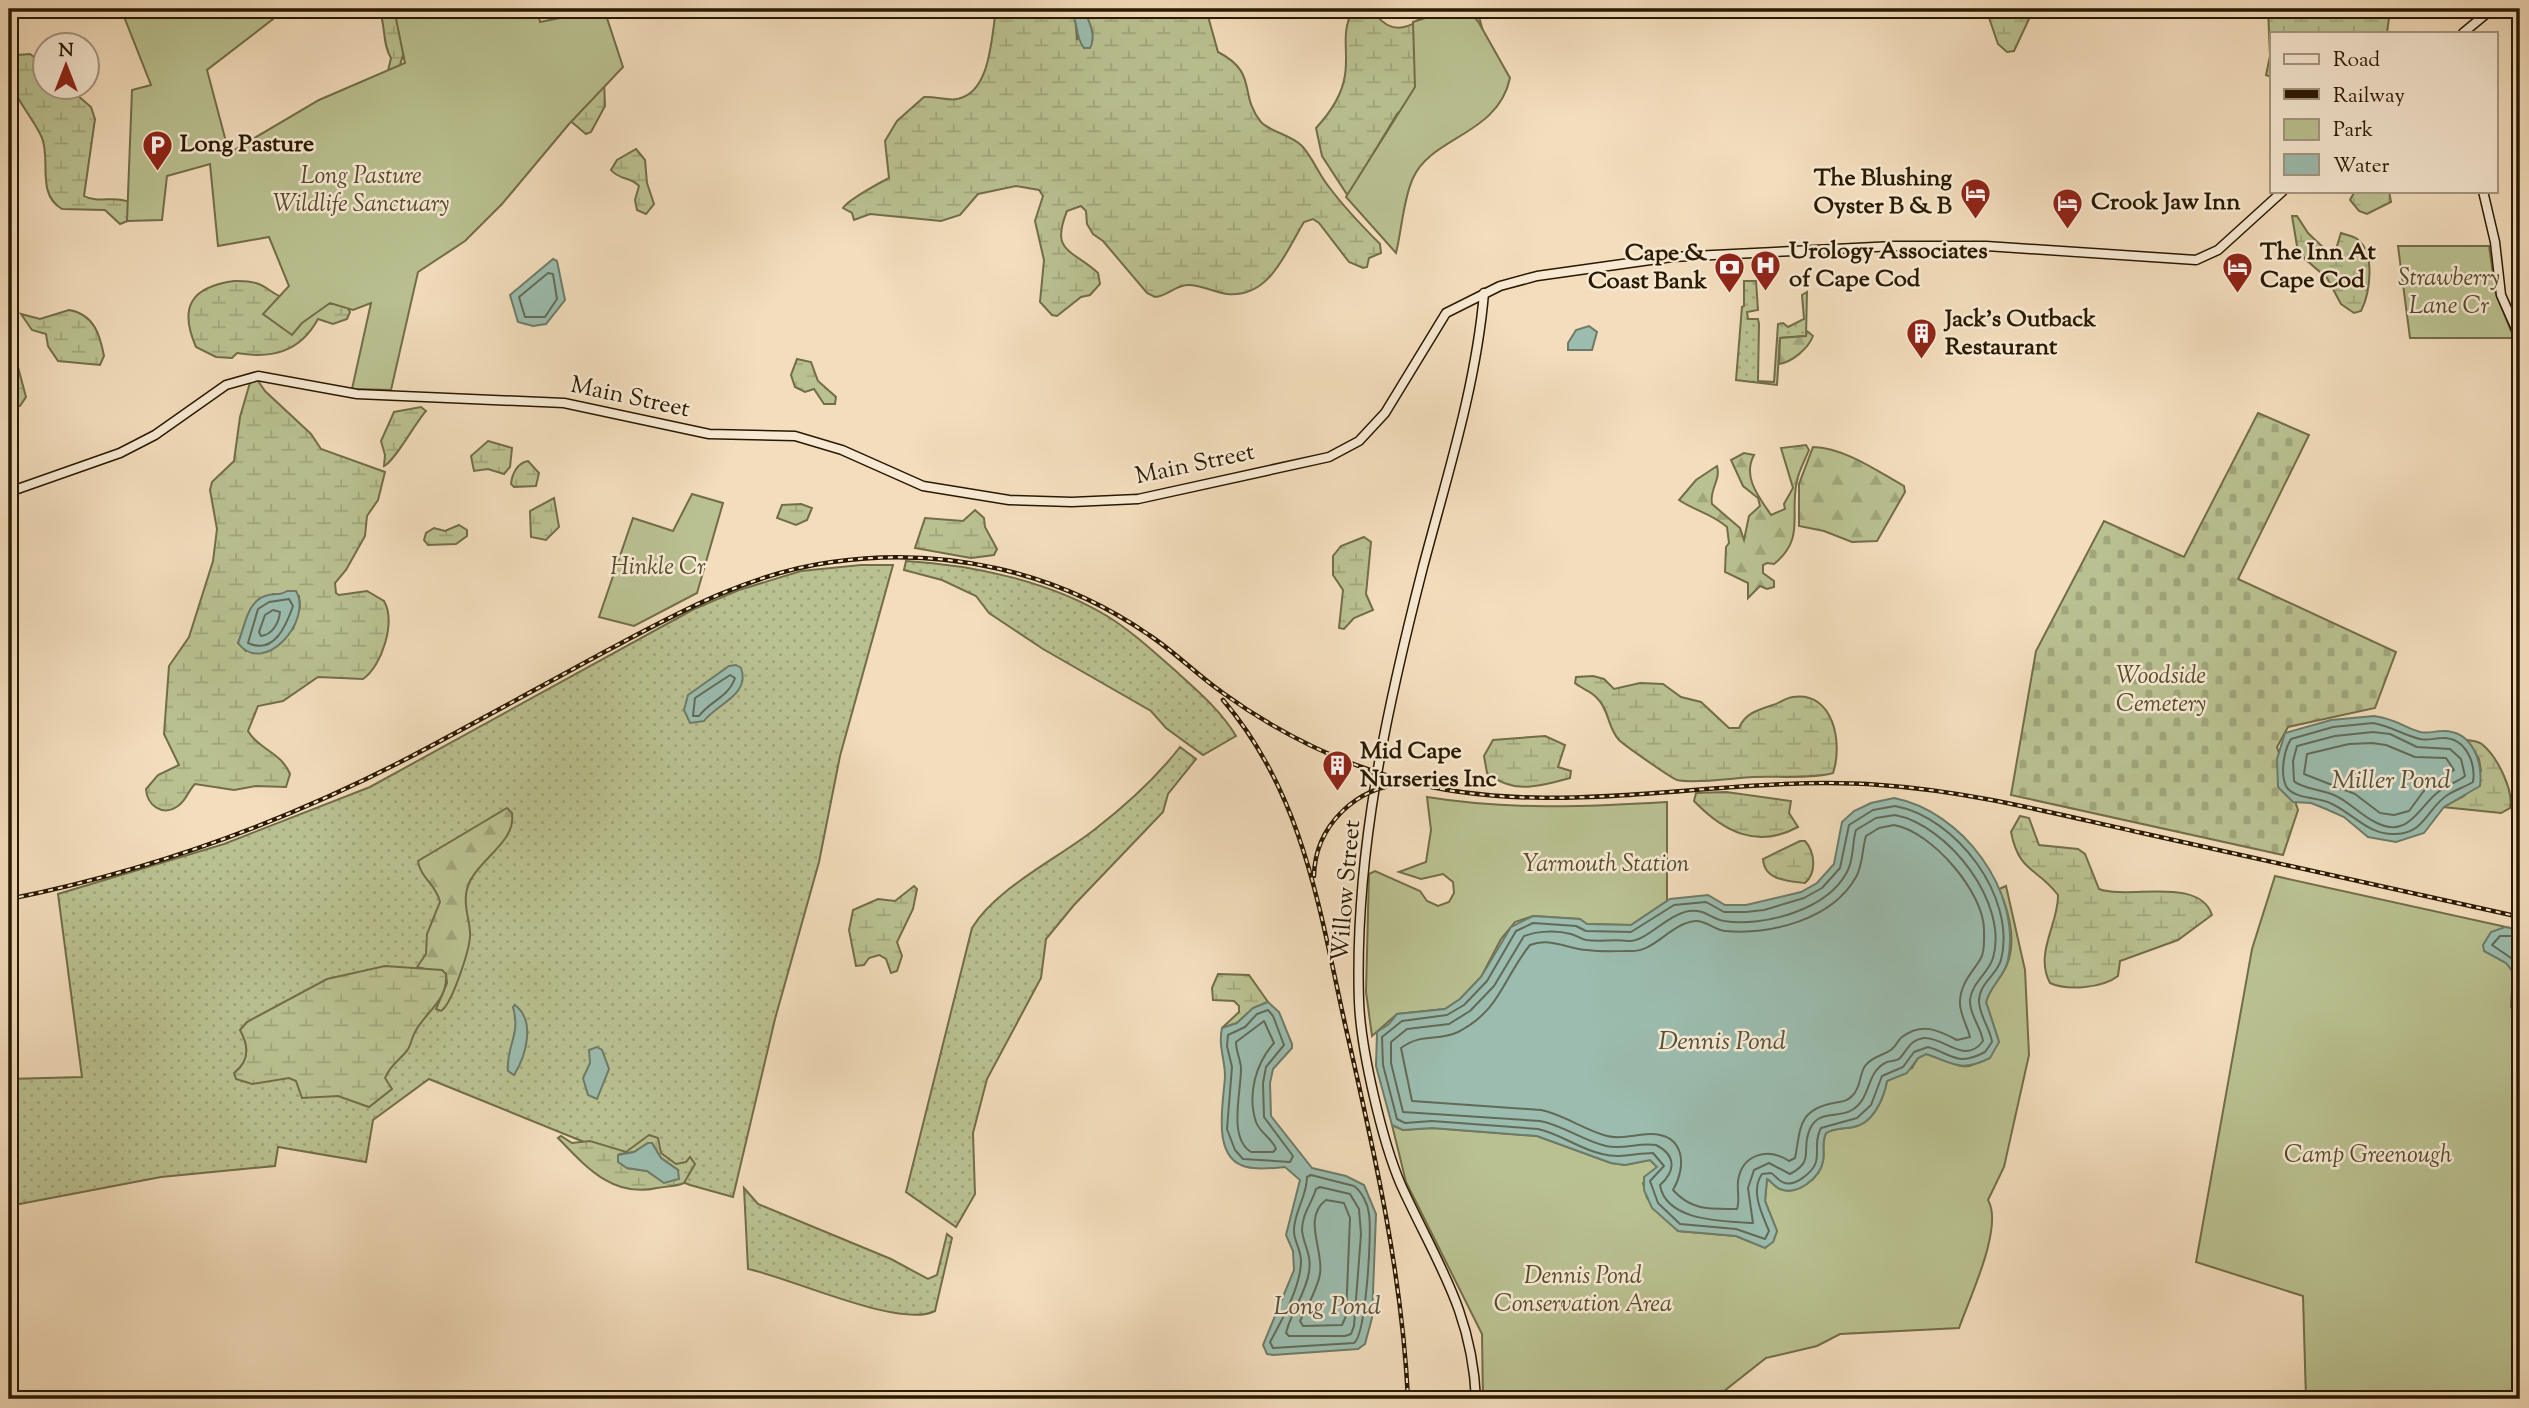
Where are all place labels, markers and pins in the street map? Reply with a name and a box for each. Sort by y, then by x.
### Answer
parking icon: Long Pasture [140,128,174,172]
place label: Long Pasture [180,128,314,162]
place label: The Blushing Oyster B & B [1813,162,1952,224]
hotel icon: The Blushing Oyster B & B [1958,176,1992,220]
hotel icon: Crook Jaw Inn [2051,186,2085,230]
place label: Crook Jaw Inn [2091,186,2241,220]
place label: Urology Associates of Cape Cod [1789,235,1988,297]
place label: The Inn At Cape Cod [2260,236,2377,298]
place label: Cape & Coast Bank [1588,237,1708,299]
hospital icon: Urology Associates of Cape Cod [1749,249,1783,293]
hotel icon: The Inn At Cape Cod [2220,250,2254,294]
bank icon: Cape & Coast Bank [1713,251,1747,295]
place label: Jack's Outback Restaurant [1943,303,2097,365]
building icon: Jack's Outback Restaurant [1905,317,1939,361]
place label: Mid Cape Nurseries Inc [1360,735,1497,797]
building icon: Mid Cape Nurseries Inc [1320,749,1354,793]

